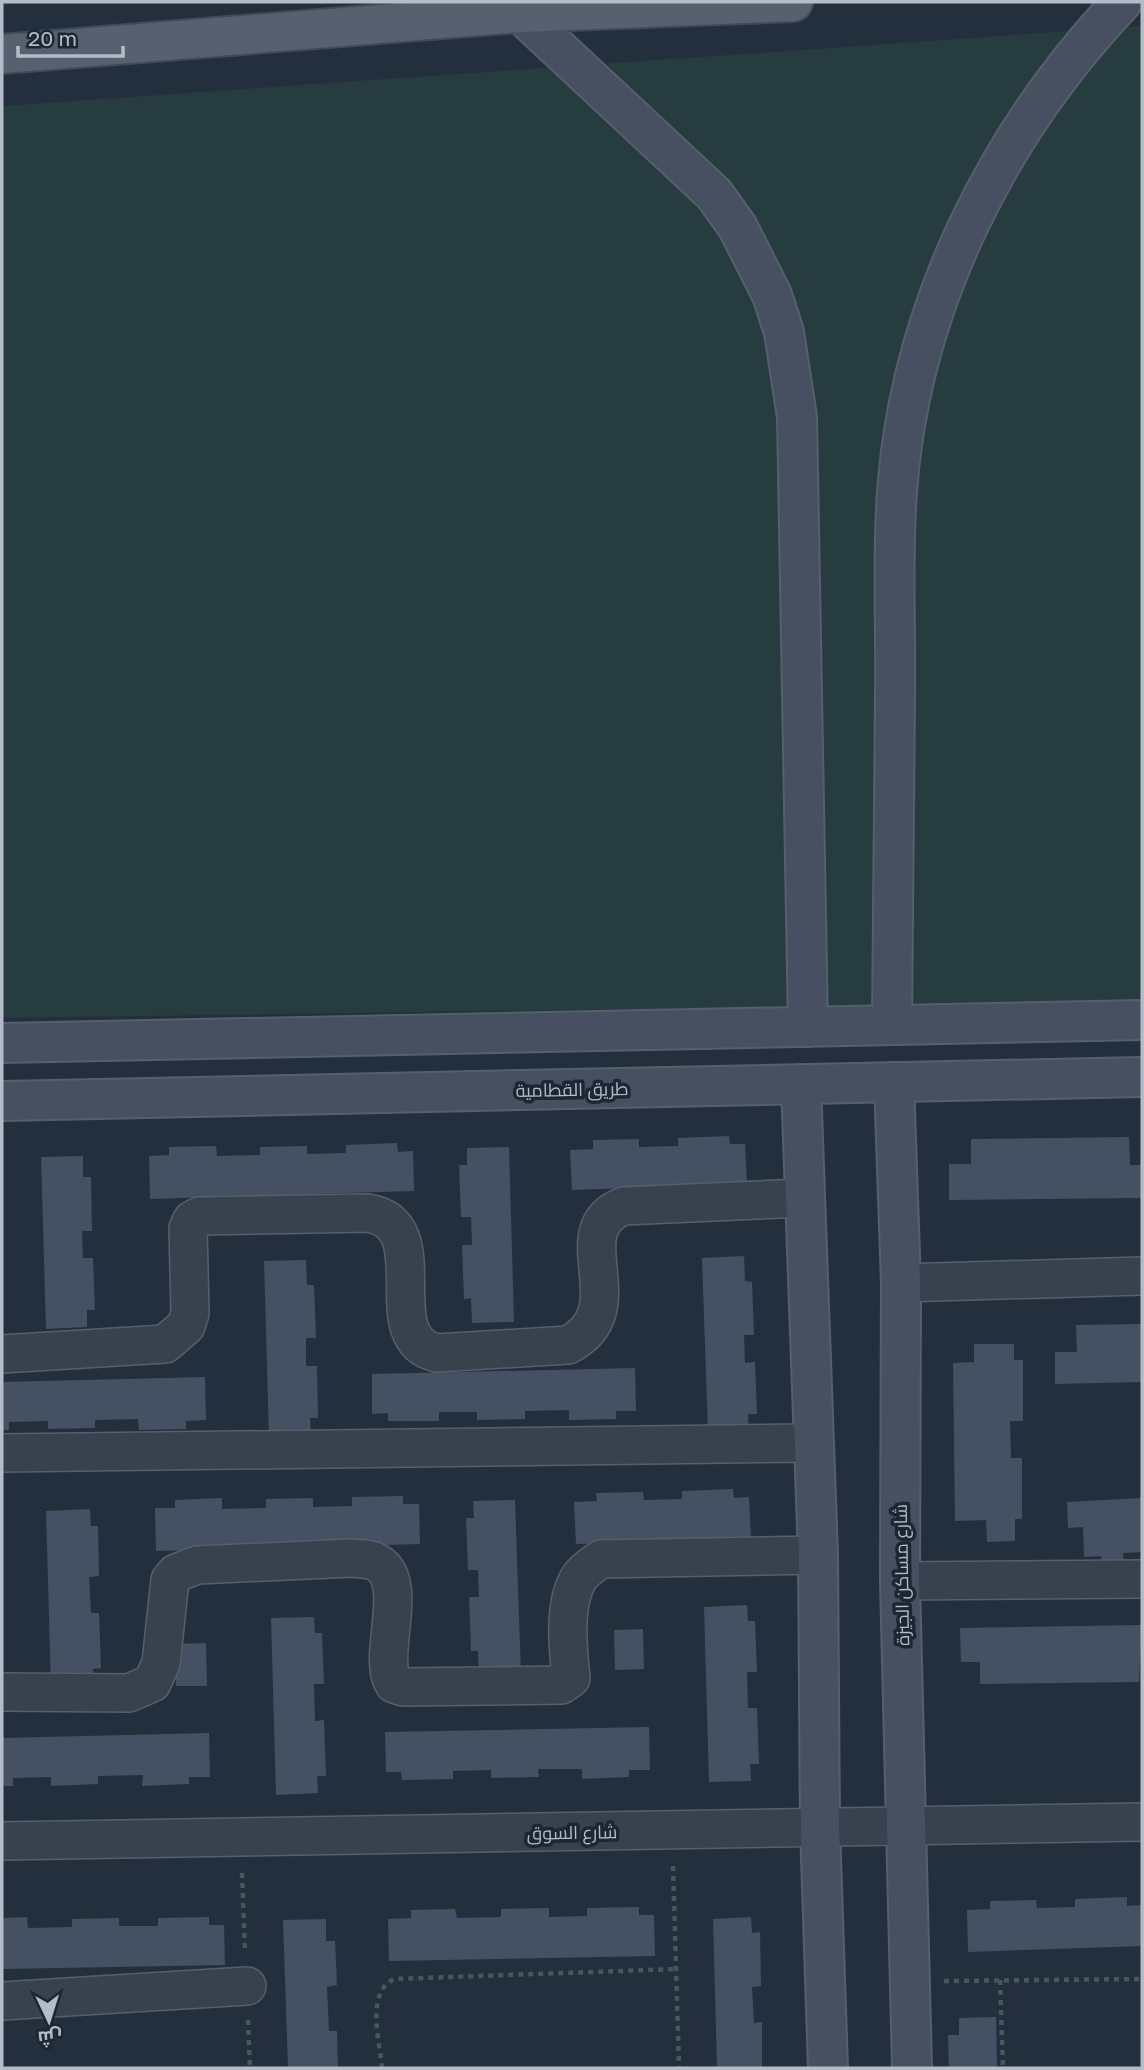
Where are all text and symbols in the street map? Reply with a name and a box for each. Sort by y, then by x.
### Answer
scale bar [18,14,122,58]
text: 20 m [28,25,77,51]
street label: طريق القطامية [515,1077,629,1103]
street label: شارع مساكن الجيزة [889,1504,915,1646]
street label: شارع السوق [527,1820,618,1846]
north arrow [14,1986,84,2056]
text: ش [37,2025,63,2051]

